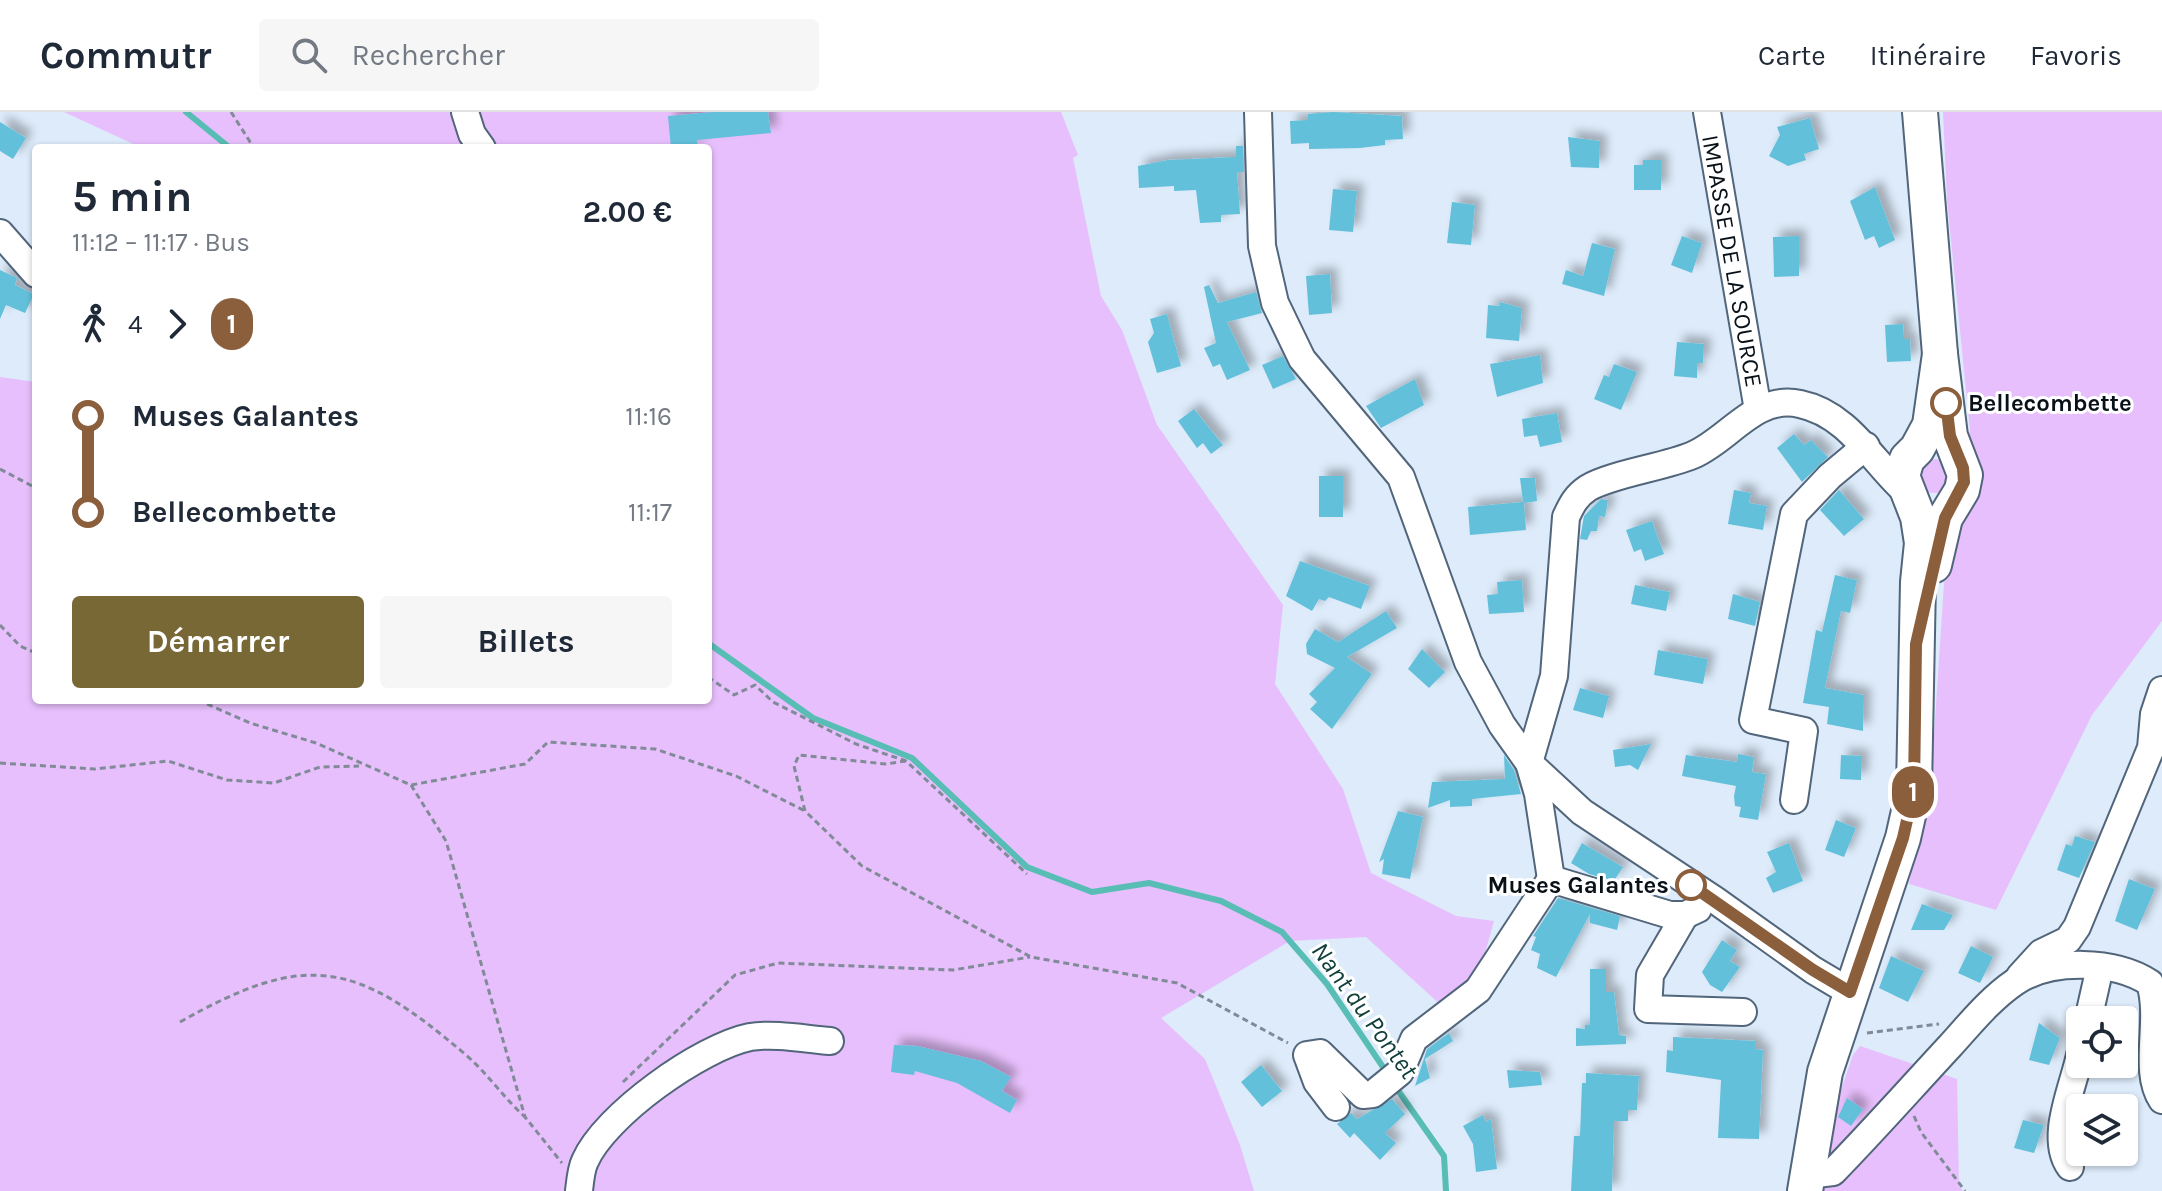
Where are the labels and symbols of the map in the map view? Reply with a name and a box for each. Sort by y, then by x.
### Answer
street label: IMPASSE DE LA SOURCE [1696,133,1768,389]
marker: Bellecombette [1931,388,1961,418]
place label: Bellecombette [1968,389,2132,417]
line badge: 1 [1887,766,1939,818]
marker: Muses Galantes [1676,870,1706,900]
place label: Muses Galantes [1487,871,1669,899]
water label: Nant du Pontet [1305,936,1425,1085]

